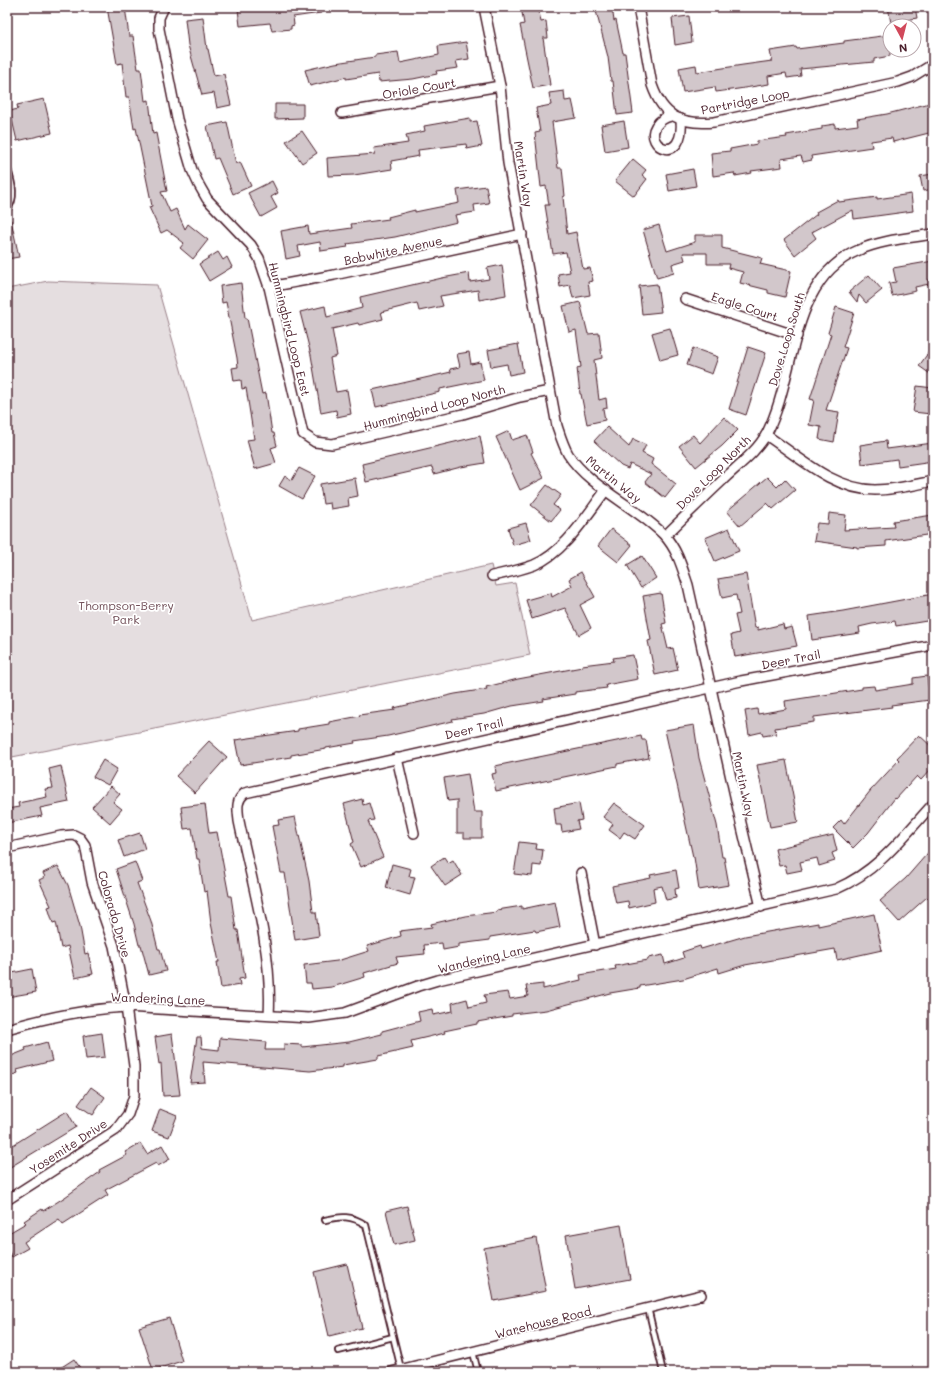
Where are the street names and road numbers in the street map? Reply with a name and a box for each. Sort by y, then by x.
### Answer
street label: Oriole Court [381,74,457,102]
street label: Partridge Loop [699,85,791,117]
street label: Martin Way [511,140,537,208]
street label: Bobwhite Avenue [342,232,444,268]
street label: Hummingbird Loop East [266,260,314,398]
street label: Eagle Court [710,288,780,324]
street label: Dove Loop South [764,290,808,388]
street label: Hummingbird Loop North [361,380,507,434]
street label: Dove Loop North [672,431,754,513]
street label: Martin Way [583,452,645,506]
street label: Deer Trail [760,645,822,673]
street label: Deer Trail [443,713,505,743]
street label: Martin Way [729,750,759,818]
street label: Colorado Drive [95,869,135,959]
street label: Wandering Lane [436,940,532,976]
street label: Wandering Lane [110,988,206,1008]
street label: Yosemite Drive [26,1115,110,1177]
street label: Warehouse Road [493,1302,593,1342]

